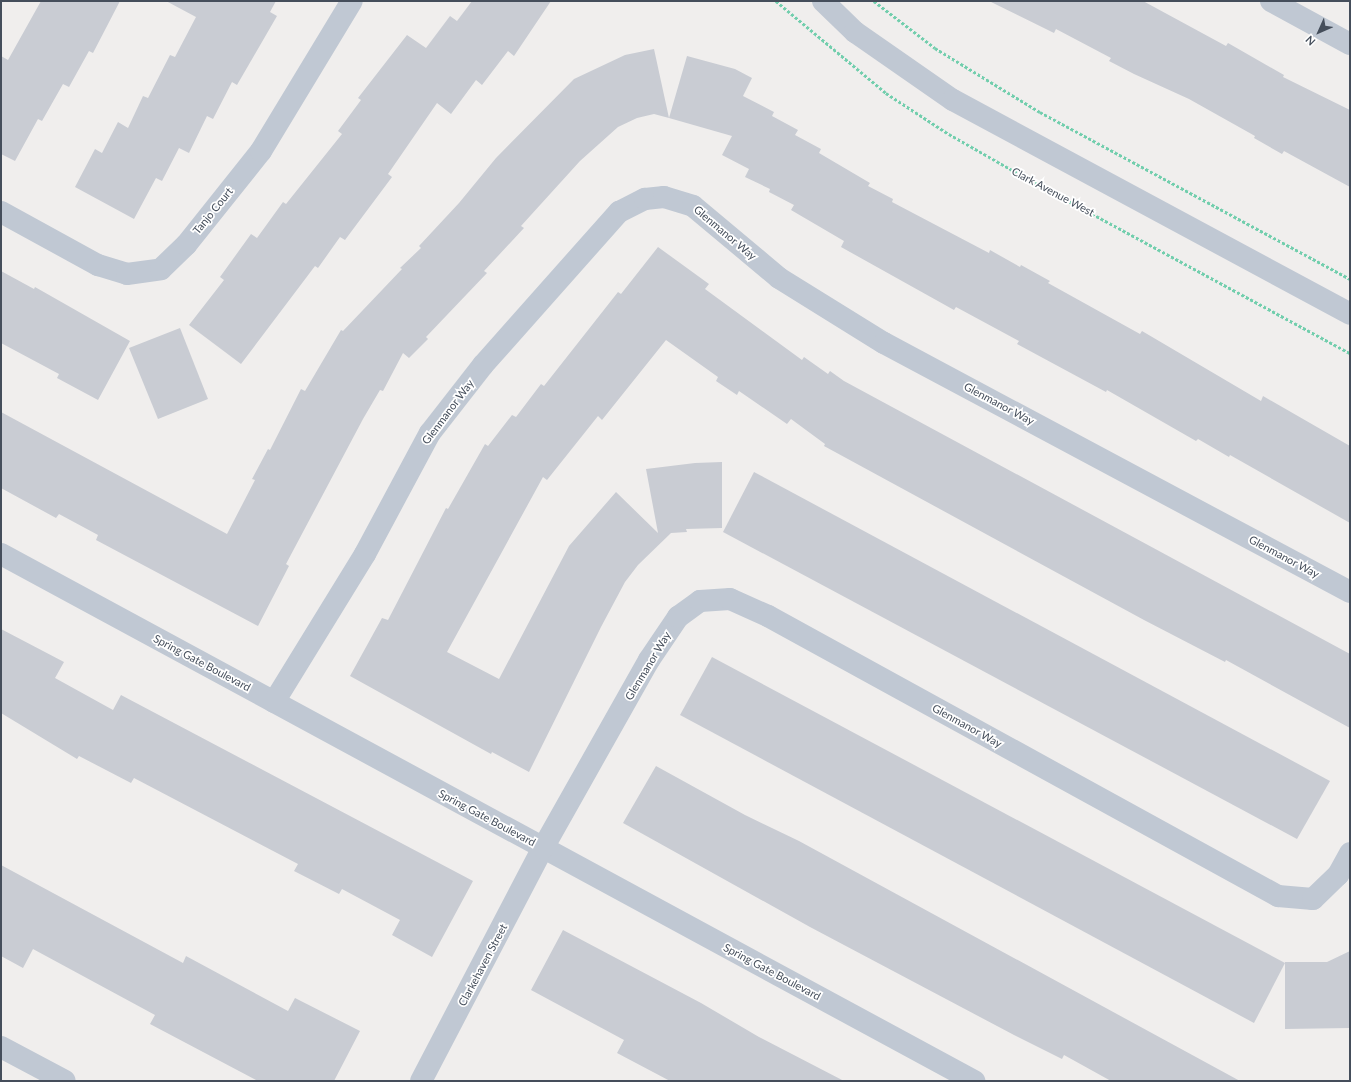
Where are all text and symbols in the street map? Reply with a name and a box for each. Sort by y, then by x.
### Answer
north arrow [1299,12,1339,52]
text: N [1303,33,1318,48]
street label: Clark Avenue West [1009,164,1097,220]
street label: Tanjo Court [190,185,236,237]
street label: Glenmanor Way [691,203,759,263]
street label: Glenmanor Way [419,377,477,447]
street label: Glenmanor Way [961,380,1037,428]
street label: Glenmanor Way [1246,533,1322,581]
street label: Glenmanor Way [622,629,674,703]
street label: Spring Gate Boulevard [151,632,253,694]
street label: Glenmanor Way [930,701,1004,751]
street label: Spring Gate Boulevard [436,787,538,849]
street label: Clarkehaven Street [456,922,510,1008]
street label: Spring Gate Boulevard [721,941,823,1003]

